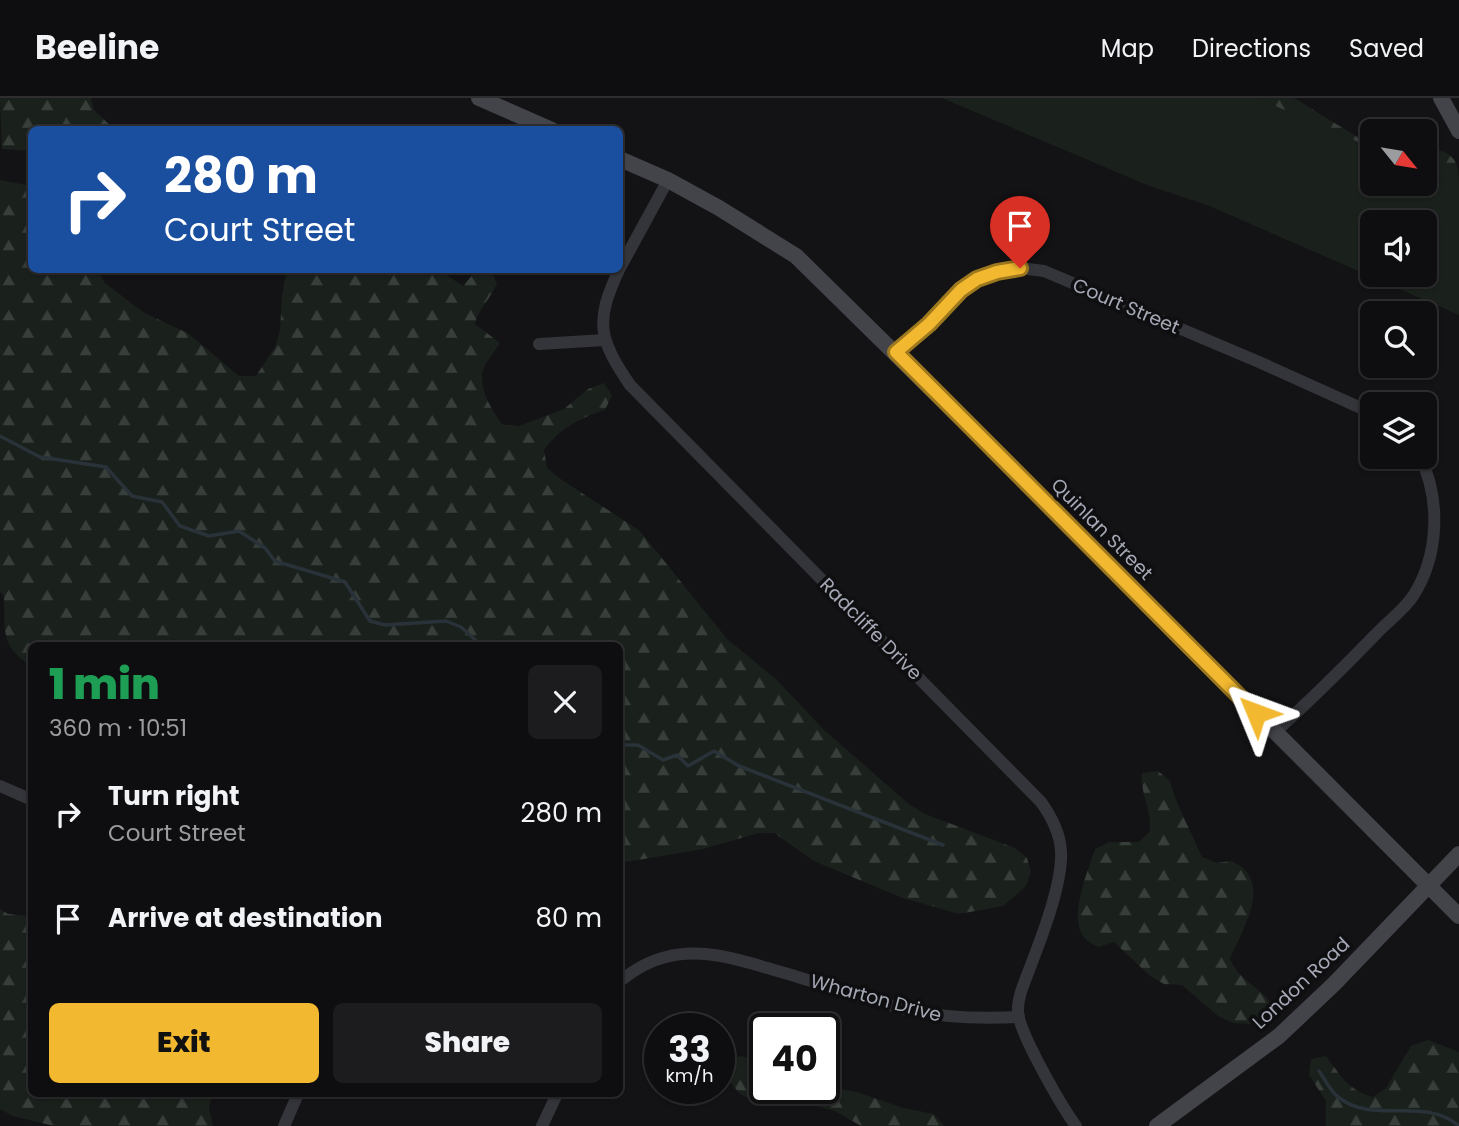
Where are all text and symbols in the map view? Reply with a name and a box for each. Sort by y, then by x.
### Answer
text: Beeline [35,24,159,71]
text: Map [1101,32,1154,65]
text: Directions [1192,32,1311,65]
text: Saved [1349,32,1424,65]
north arrow [1360,119,1437,196]
map controls [1360,119,1437,469]
text: 280 m [164,142,318,210]
icon: right [49,154,140,245]
pin [990,196,1050,268]
text: Court Street [164,207,356,252]
icon: arrive [1001,207,1039,245]
button: sound [1360,210,1437,287]
street label: Court Street [1068,271,1184,341]
button: search [1360,301,1437,378]
button: layers [1360,392,1437,469]
street label: Quinlan Street [1045,472,1159,586]
street label: Radcliffe Drive [814,572,928,686]
text: 1 min [49,655,160,714]
button: close [528,665,602,739]
position arrow [1219,676,1293,750]
text: 360 m · 10:51 [49,712,187,744]
text: Turn right [108,778,240,814]
icon: right [49,795,87,833]
text: 280 m [521,795,602,831]
text: Court Street [108,817,246,849]
icon: arrive [49,900,87,938]
text: Arrive at destination [108,900,383,936]
text: 80 m [536,900,602,936]
street label: London Road [1246,931,1356,1035]
street label: Wharton Drive [808,968,944,1028]
button: Exit [49,1003,319,1083]
button: Share [333,1003,602,1083]
speed limit sign: 40 [749,1013,840,1104]
text: 33 [668,1025,711,1074]
text: km/h [666,1063,713,1088]

